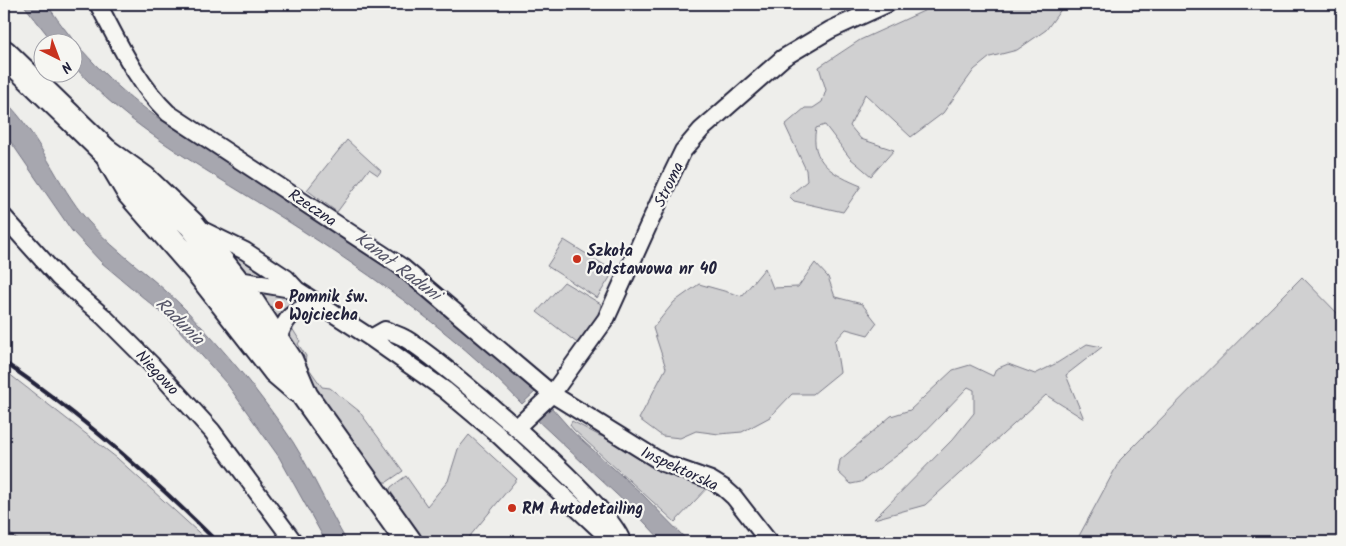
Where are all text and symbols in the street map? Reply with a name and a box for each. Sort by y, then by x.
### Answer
north arrow [32,32,82,82]
text: N [55,56,77,78]
street label: Stroma [648,158,691,211]
street label: Rzeczna [283,183,341,234]
water label: Kanał Raduni [348,225,449,312]
place label: Szkoła Podstawowa nr 40 [587,239,717,282]
marker: Szkoła Podstawowa nr 40 [571,253,583,265]
place label: Pomnik św. Wojciecha [289,285,368,328]
water label: Radunia [148,291,211,354]
marker: Pomnik św. Wojciecha [273,299,285,311]
street label: Niegowo [129,344,185,402]
street label: Inspektorska [636,440,722,498]
place label: RM Autodetailing [522,497,643,522]
marker: RM Autodetailing [506,502,518,514]

